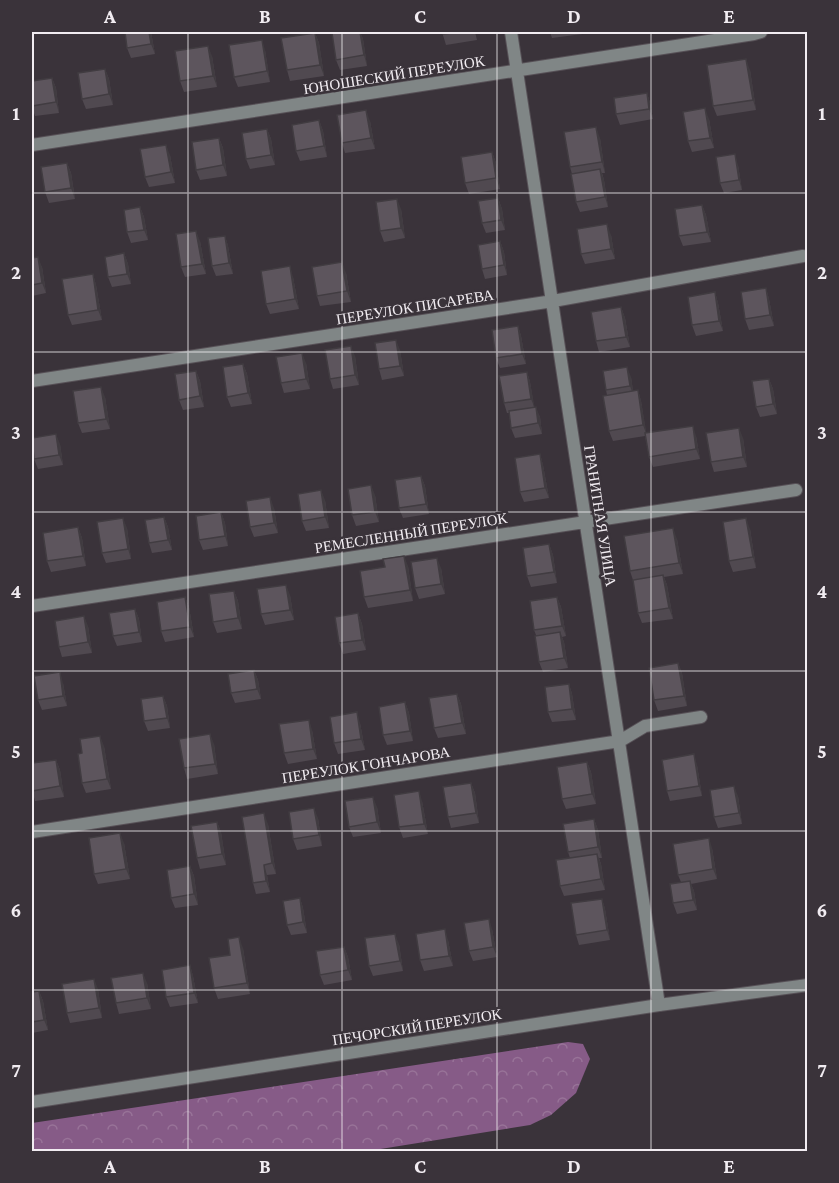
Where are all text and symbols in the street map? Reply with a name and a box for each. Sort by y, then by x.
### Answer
text: A [103,5,117,27]
text: B [259,5,271,27]
text: C [414,5,426,27]
text: D [567,5,581,27]
text: E [723,5,735,27]
street label: ЮНОШЕСКИЙ ПЕРЕУЛОК [302,53,487,97]
text: 1 [12,102,20,124]
text: 1 [818,102,826,124]
text: 2 [11,261,21,283]
text: 2 [817,261,827,283]
street label: ПЕРЕУЛОК ПИСАРЕВА [335,287,495,327]
text: 3 [11,421,21,443]
text: 3 [817,421,827,443]
street label: ГРАНИТНАЯ УЛИЦА [581,444,619,588]
street label: РЕМЕСЛЕННЫЙ ПЕРЕУЛОК [314,510,509,556]
text: 4 [11,580,22,602]
text: 4 [817,580,828,602]
text: 5 [11,740,21,762]
text: 5 [817,740,827,762]
street label: ПЕРЕУЛОК ГОНЧАРОВА [281,744,451,786]
text: 6 [11,899,21,921]
text: 6 [817,899,827,921]
street label: ПЕЧОРСКИЙ ПЕРЕУЛОК [331,1006,504,1048]
text: 7 [11,1059,21,1081]
text: 7 [817,1059,827,1081]
text: A [103,1155,117,1177]
text: B [259,1155,271,1177]
text: C [414,1155,426,1177]
text: D [567,1155,581,1177]
text: E [723,1155,735,1177]

